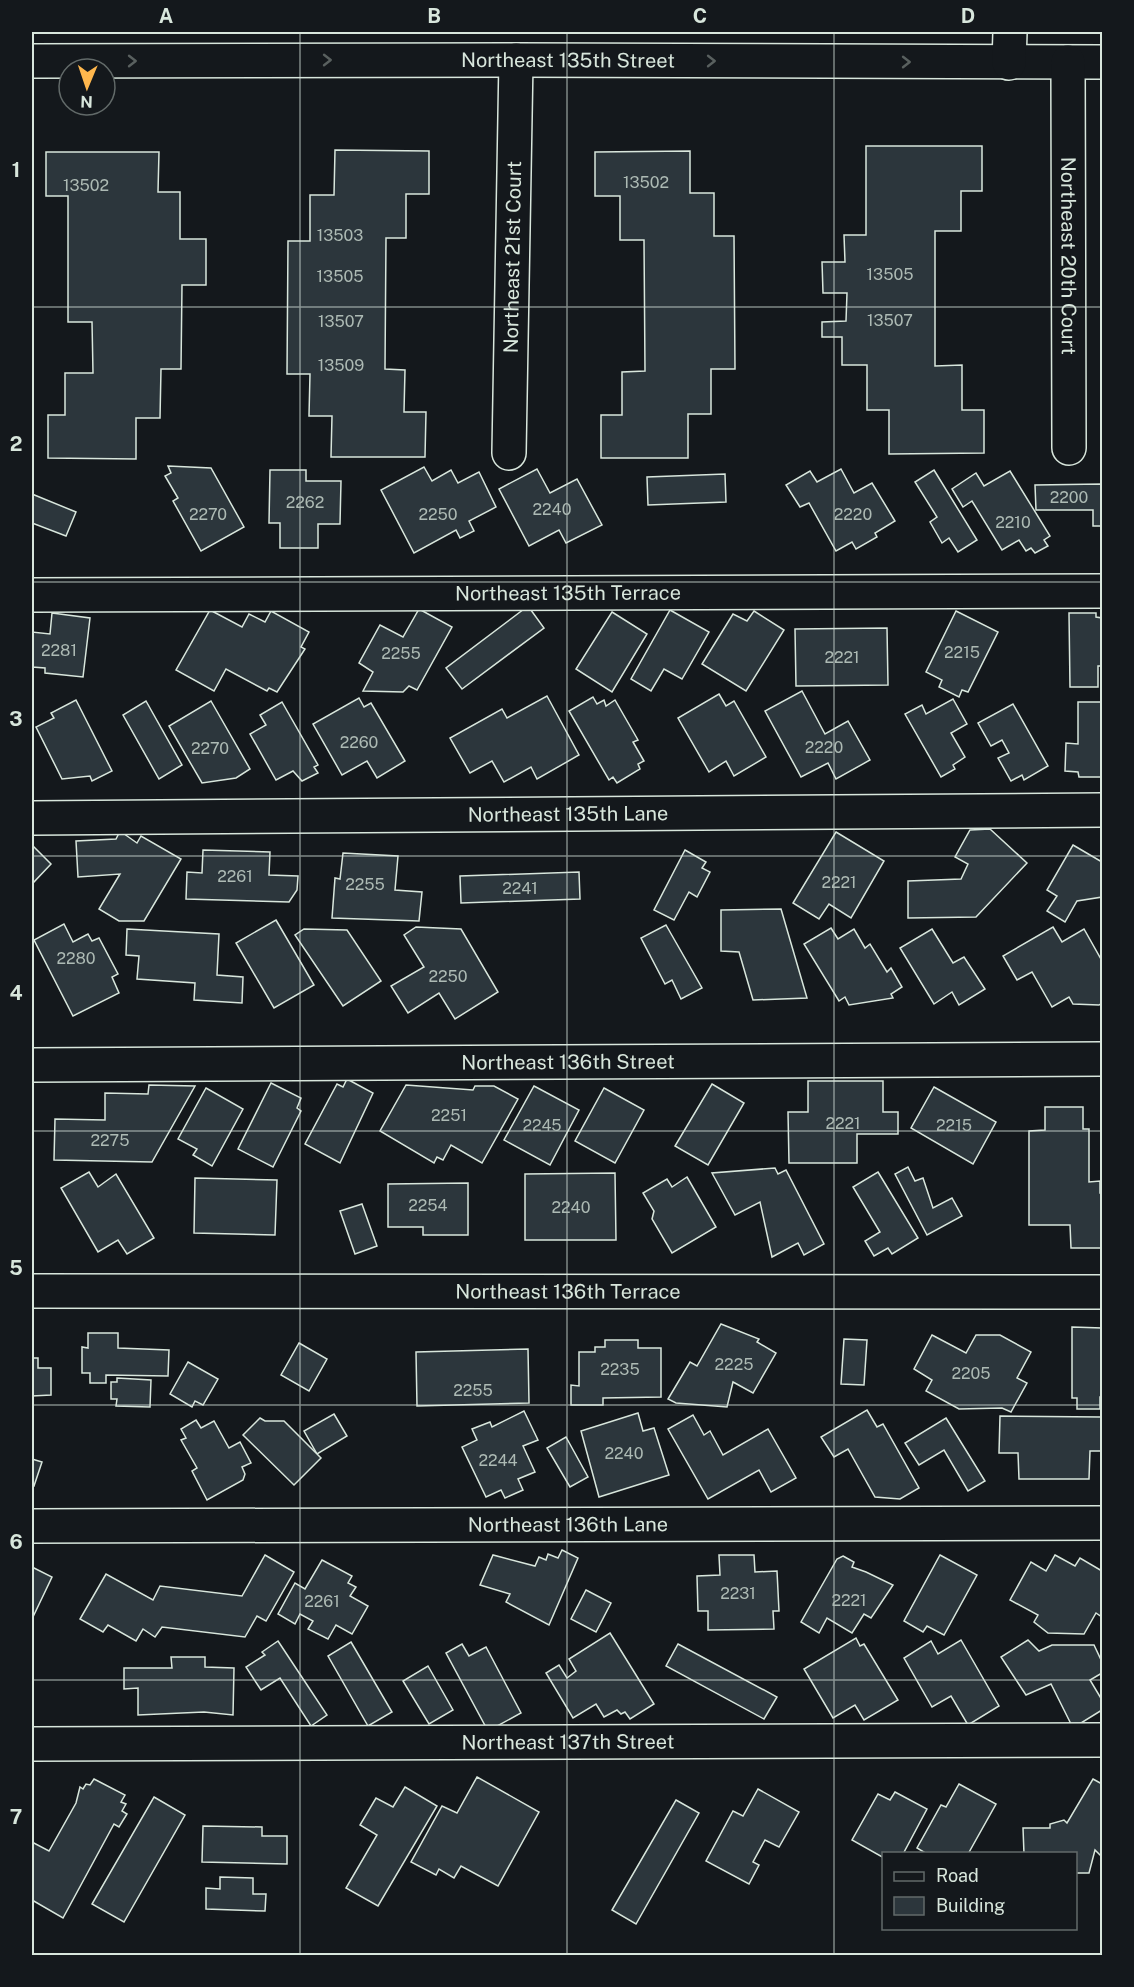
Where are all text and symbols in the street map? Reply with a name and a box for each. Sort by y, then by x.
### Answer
text: A [159,4,173,28]
text: B [427,4,441,28]
text: C [693,4,707,28]
text: D [961,4,975,28]
street label: Northeast 135th Street [461,48,675,73]
one-way arrow [322,54,331,66]
one-way arrow [127,55,136,67]
one-way arrow [706,55,715,67]
one-way arrow [901,56,910,68]
north arrow [57,57,117,117]
text: N [80,92,93,111]
street label: Northeast 20th Court [1056,157,1081,355]
text: 1 [12,158,20,182]
street label: Northeast 21st Court [499,161,526,354]
house number: 13502 [623,173,669,192]
house number: 13502 [63,176,109,195]
house number: 13503 [317,226,363,245]
house number: 13505 [867,265,913,284]
house number: 13505 [317,267,363,286]
house number: 13507 [867,311,913,330]
house number: 13507 [318,312,364,331]
house number: 13509 [318,356,364,375]
text: 2 [10,432,22,456]
house number: 2200 [1050,488,1088,507]
house number: 2262 [286,493,324,512]
house number: 2240 [533,500,572,519]
house number: 2270 [189,505,227,524]
house number: 2250 [418,505,458,524]
house number: 2220 [834,505,872,524]
house number: 2210 [995,513,1031,532]
street label: Northeast 135th Terrace [455,581,681,605]
house number: 2281 [41,641,77,660]
house number: 2215 [944,643,980,662]
house number: 2255 [381,644,421,663]
house number: 2221 [824,648,860,667]
text: 3 [9,707,23,731]
house number: 2260 [340,733,379,752]
house number: 2220 [805,738,843,757]
house number: 2270 [191,739,229,758]
street label: Northeast 135th Lane [468,801,668,827]
house number: 2261 [217,867,253,886]
house number: 2221 [821,873,857,892]
house number: 2255 [345,875,385,894]
house number: 2241 [502,879,538,898]
house number: 2280 [56,949,96,968]
house number: 2250 [428,967,468,986]
text: 4 [9,981,23,1005]
street label: Northeast 136th Street [461,1049,675,1075]
house number: 2251 [431,1106,467,1125]
house number: 2221 [825,1114,861,1133]
house number: 2245 [522,1116,562,1135]
house number: 2215 [936,1116,972,1135]
house number: 2275 [91,1131,129,1150]
house number: 2254 [408,1196,448,1215]
house number: 2240 [552,1198,591,1217]
text: 5 [9,1256,23,1280]
street label: Northeast 136th Terrace [455,1279,681,1304]
house number: 2225 [715,1355,753,1374]
house number: 2235 [600,1360,640,1379]
house number: 2205 [951,1364,991,1383]
house number: 2255 [453,1381,493,1400]
house number: 2240 [605,1444,644,1463]
house number: 2244 [478,1451,518,1470]
street label: Northeast 136th Lane [468,1512,668,1537]
text: 6 [9,1530,23,1554]
house number: 2231 [720,1584,756,1603]
house number: 2221 [831,1591,867,1610]
house number: 2261 [304,1592,340,1611]
street label: Northeast 137th Street [462,1730,674,1754]
text: 7 [10,1805,22,1829]
legend [882,1852,1077,1930]
text: Road [936,1865,979,1886]
text: Building [936,1895,1005,1916]

